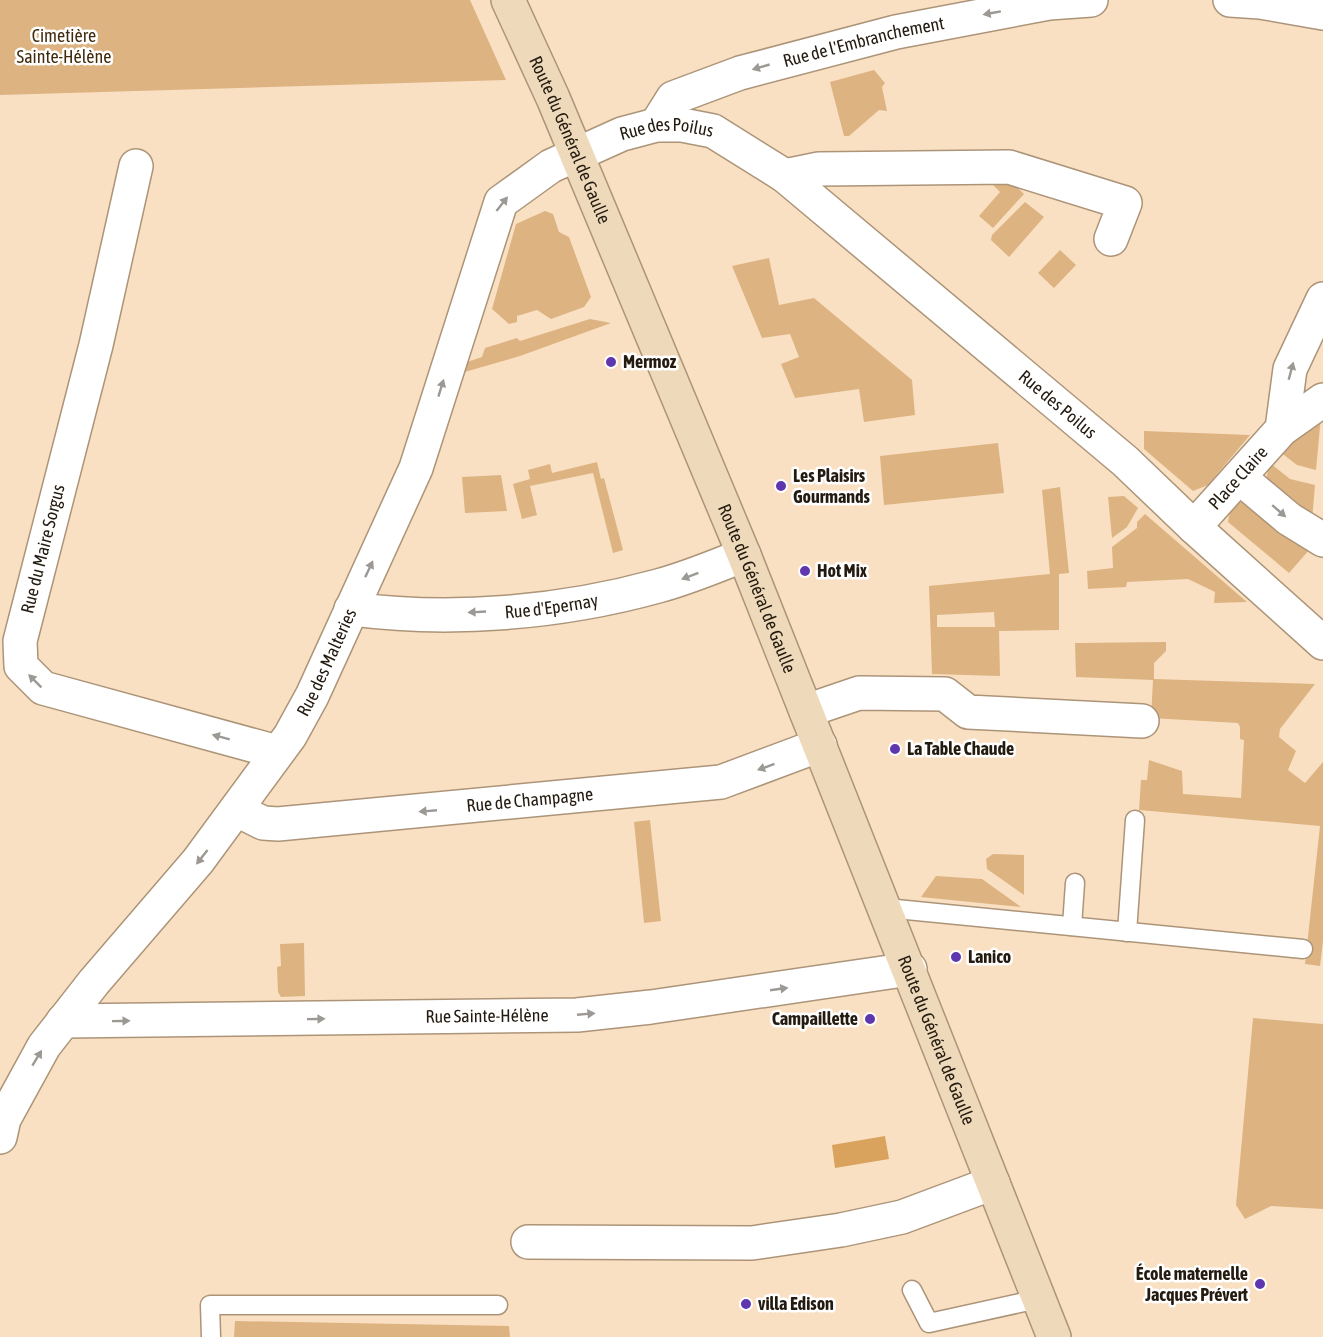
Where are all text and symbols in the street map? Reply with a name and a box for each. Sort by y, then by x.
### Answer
one-way arrow [982,9,1001,18]
street label: Rue de l'Embranchement [781,12,946,71]
park label: Cimetière Sainte-Hélène [17,25,111,67]
street label: Route du Général de Gaulle [525,53,615,227]
one-way arrow [752,63,770,72]
street label: Rue des Poilus [617,114,715,144]
one-way arrow [496,196,509,212]
place label: Mermoz [623,351,677,372]
marker: Mermoz [604,355,618,369]
one-way arrow [1286,362,1296,380]
street label: Rue des Poilus [1015,366,1101,443]
one-way arrow [436,379,446,397]
street label: Place Claire [1204,441,1272,514]
place label: Les Plaisirs Gourmands [793,465,871,507]
marker: Les Plaisirs Gourmands [774,479,788,493]
street label: Rue du Maire Sorgus [16,482,69,616]
street label: Route du Général de Gaulle [714,501,801,676]
one-way arrow [1271,504,1286,517]
one-way arrow [364,560,374,578]
place label: Hot Mix [817,560,868,581]
marker: Hot Mix [798,564,812,578]
one-way arrow [680,571,698,581]
street label: Rue d'Epernay [504,589,600,623]
street label: Rue des Malteries [292,605,360,720]
one-way arrow [468,608,487,617]
one-way arrow [29,674,43,688]
one-way arrow [211,731,230,741]
place label: La Table Chaude [907,738,1014,759]
marker: La Table Chaude [888,742,902,756]
one-way arrow [757,762,775,772]
street label: Rue de Champagne [465,783,594,816]
one-way arrow [419,806,438,816]
one-way arrow [196,849,208,864]
place label: Lanico [968,946,1011,967]
marker: Lanico [949,950,963,964]
street label: Route du Général de Gaulle [894,952,980,1128]
one-way arrow [770,984,789,993]
street label: Rue Sainte-Hélène [425,1004,549,1027]
place label: Campaillette [772,1008,858,1029]
one-way arrow [576,1009,595,1019]
marker: Campaillette [863,1012,877,1026]
one-way arrow [307,1014,326,1024]
one-way arrow [112,1016,131,1026]
one-way arrow [31,1050,42,1066]
place label: École maternelle Jacques Prévert [1136,1263,1249,1305]
marker: École maternelle Jacques Prévert [1253,1277,1267,1291]
place label: villa Edison [758,1293,834,1314]
marker: villa Edison [739,1297,753,1311]

